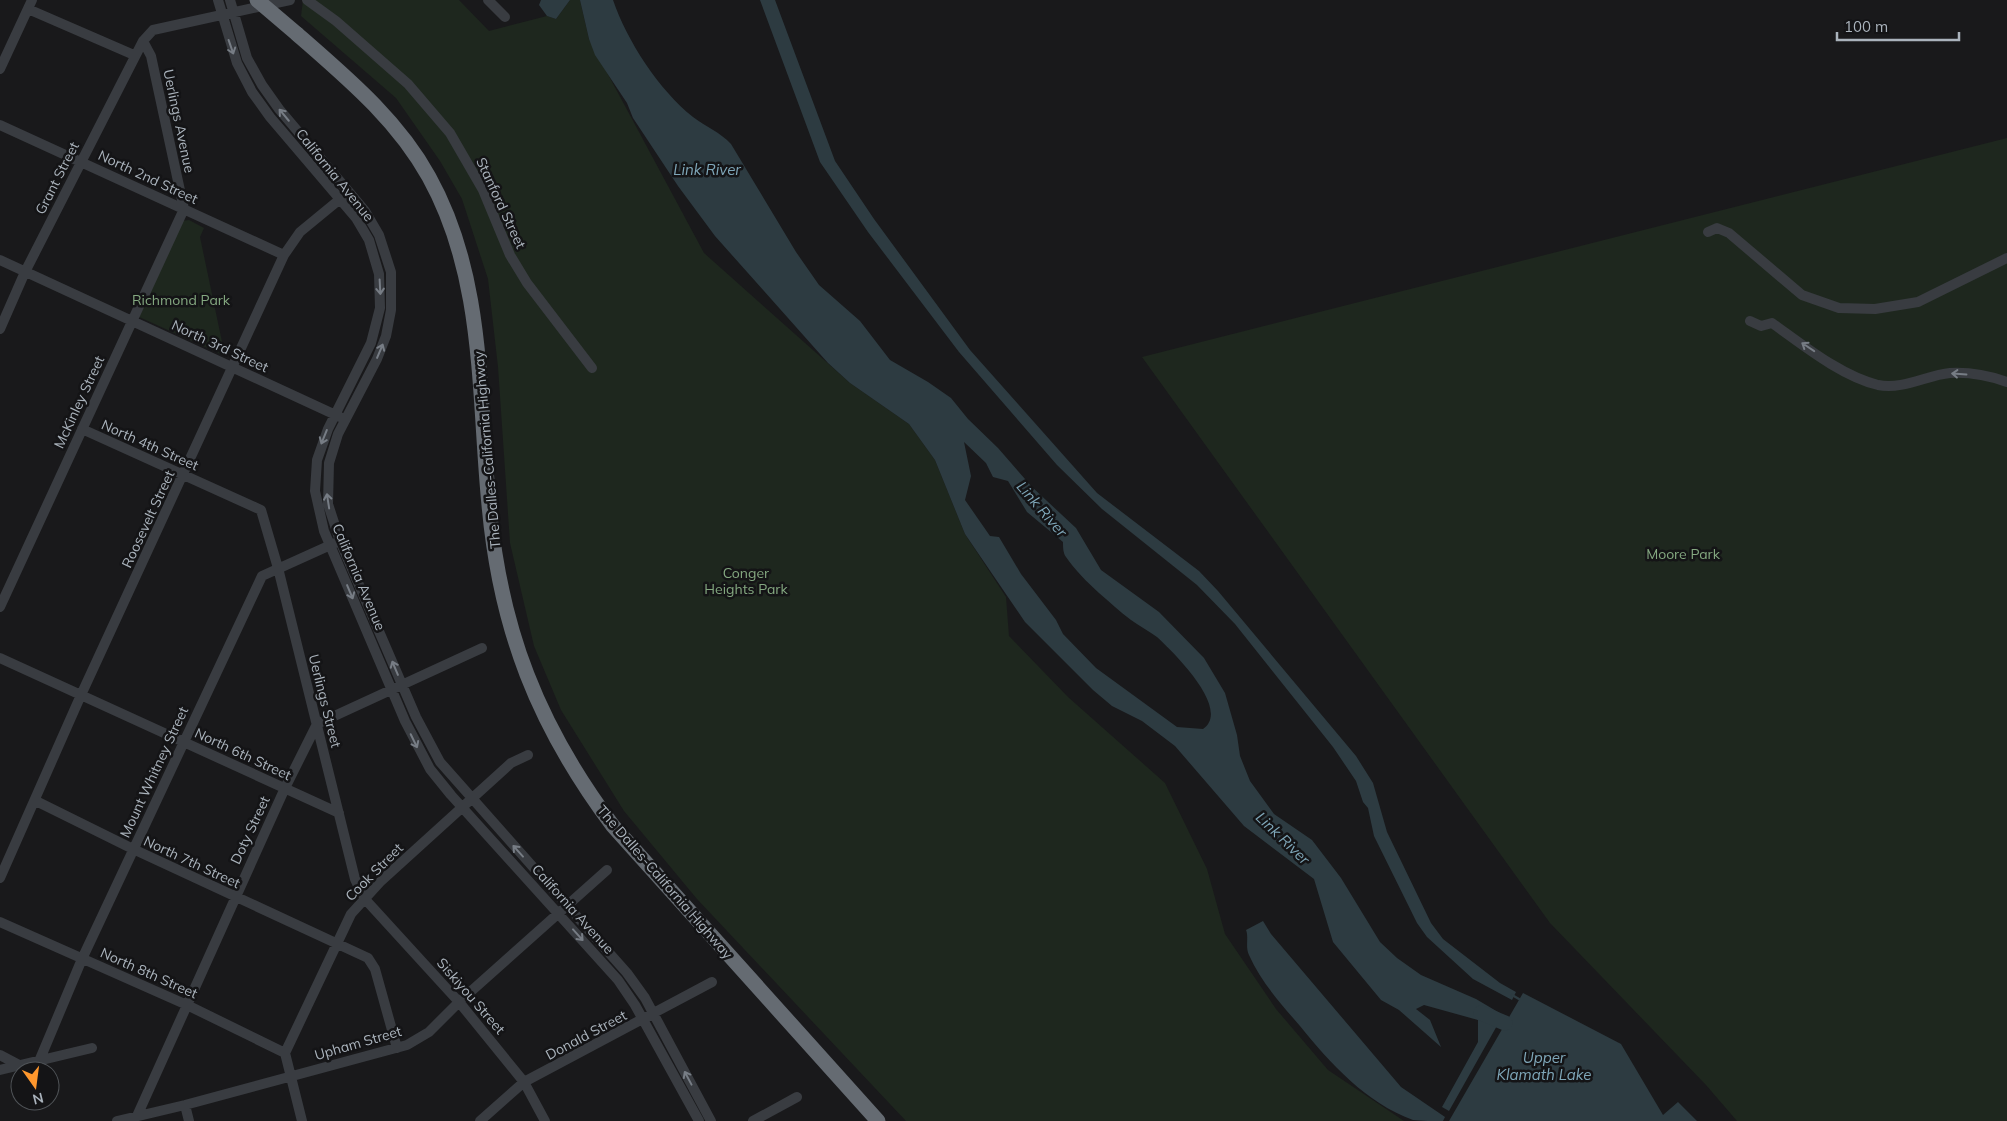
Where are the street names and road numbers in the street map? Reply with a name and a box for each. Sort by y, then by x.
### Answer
street label: Uerlings Avenue [159,67,199,175]
street label: California Avenue [292,125,378,225]
street label: Grant Street [31,139,83,217]
street label: North 2nd Street [95,146,201,208]
street label: Stanford Street [472,155,530,252]
street label: North 3rd Street [169,316,271,376]
street label: The Dalles-California Highway [469,350,505,549]
street label: McKinley Street [50,353,108,451]
street label: North 4th Street [99,416,201,475]
street label: Roosevelt Street [118,467,178,571]
street label: California Avenue [328,521,390,633]
street label: Uerlings Street [305,652,345,750]
street label: Mount Whitney Street [116,704,192,840]
street label: North 6th Street [192,724,294,784]
street label: Doty Street [226,793,274,867]
street label: The Dalles-California Highway [593,801,737,963]
street label: North 7th Street [141,832,243,892]
street label: Cook Street [341,839,407,905]
street label: California Avenue [528,860,618,958]
street label: North 8th Street [98,944,200,1003]
street label: Siskiyou Street [433,954,509,1038]
street label: Donald Street [542,1006,630,1064]
street label: Upham Street [312,1022,404,1064]

